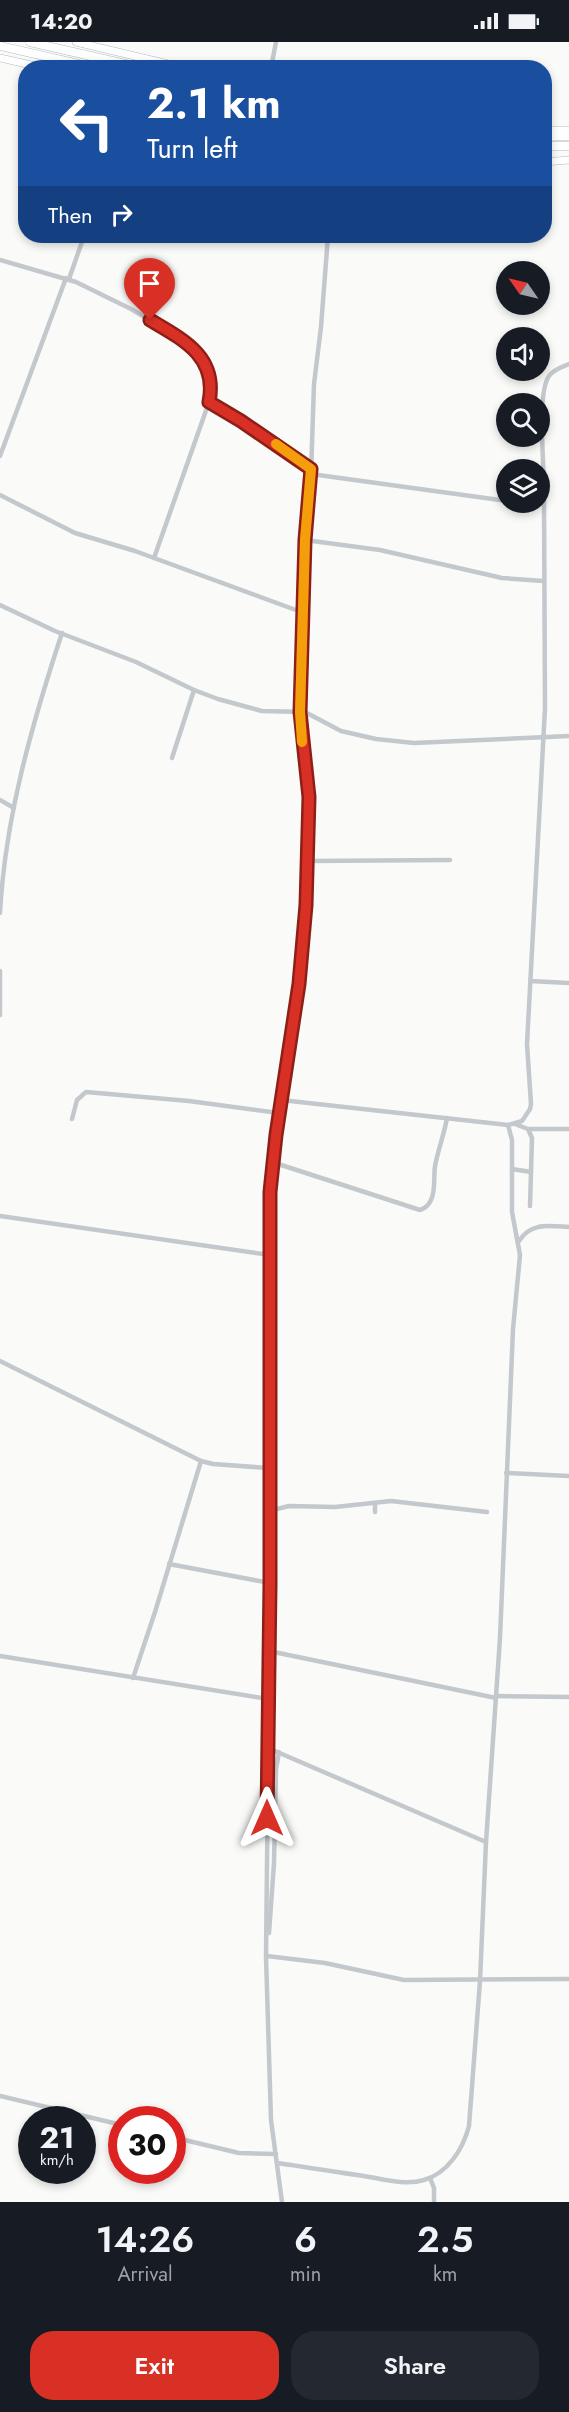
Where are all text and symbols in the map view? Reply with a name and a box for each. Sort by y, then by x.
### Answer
text: 14:20 [30,5,93,37]
text: 2.1 km [147,73,281,134]
icon: left [48,84,126,162]
text: Turn left [147,129,237,168]
icon: right [105,198,138,231]
text: Then [48,199,93,231]
pin [124,258,175,320]
north arrow [496,261,550,315]
map controls [496,261,550,513]
icon: arrive [133,267,166,300]
button: sound [496,327,550,381]
button: search [496,393,550,447]
button: layers [496,459,550,513]
position arrow [235,1786,299,1850]
speed limit sign: 30 [108,2106,186,2184]
text: 21 [40,2116,74,2159]
text: km/h [40,2149,74,2171]
text: 14:26 [96,2213,194,2265]
text: 6 [294,2213,317,2265]
text: 2.5 [417,2213,473,2265]
text: Arrival [117,2260,173,2289]
text: min [290,2260,321,2289]
text: km [433,2260,457,2289]
button: Exit [30,2331,279,2400]
button: Share [291,2331,539,2400]

